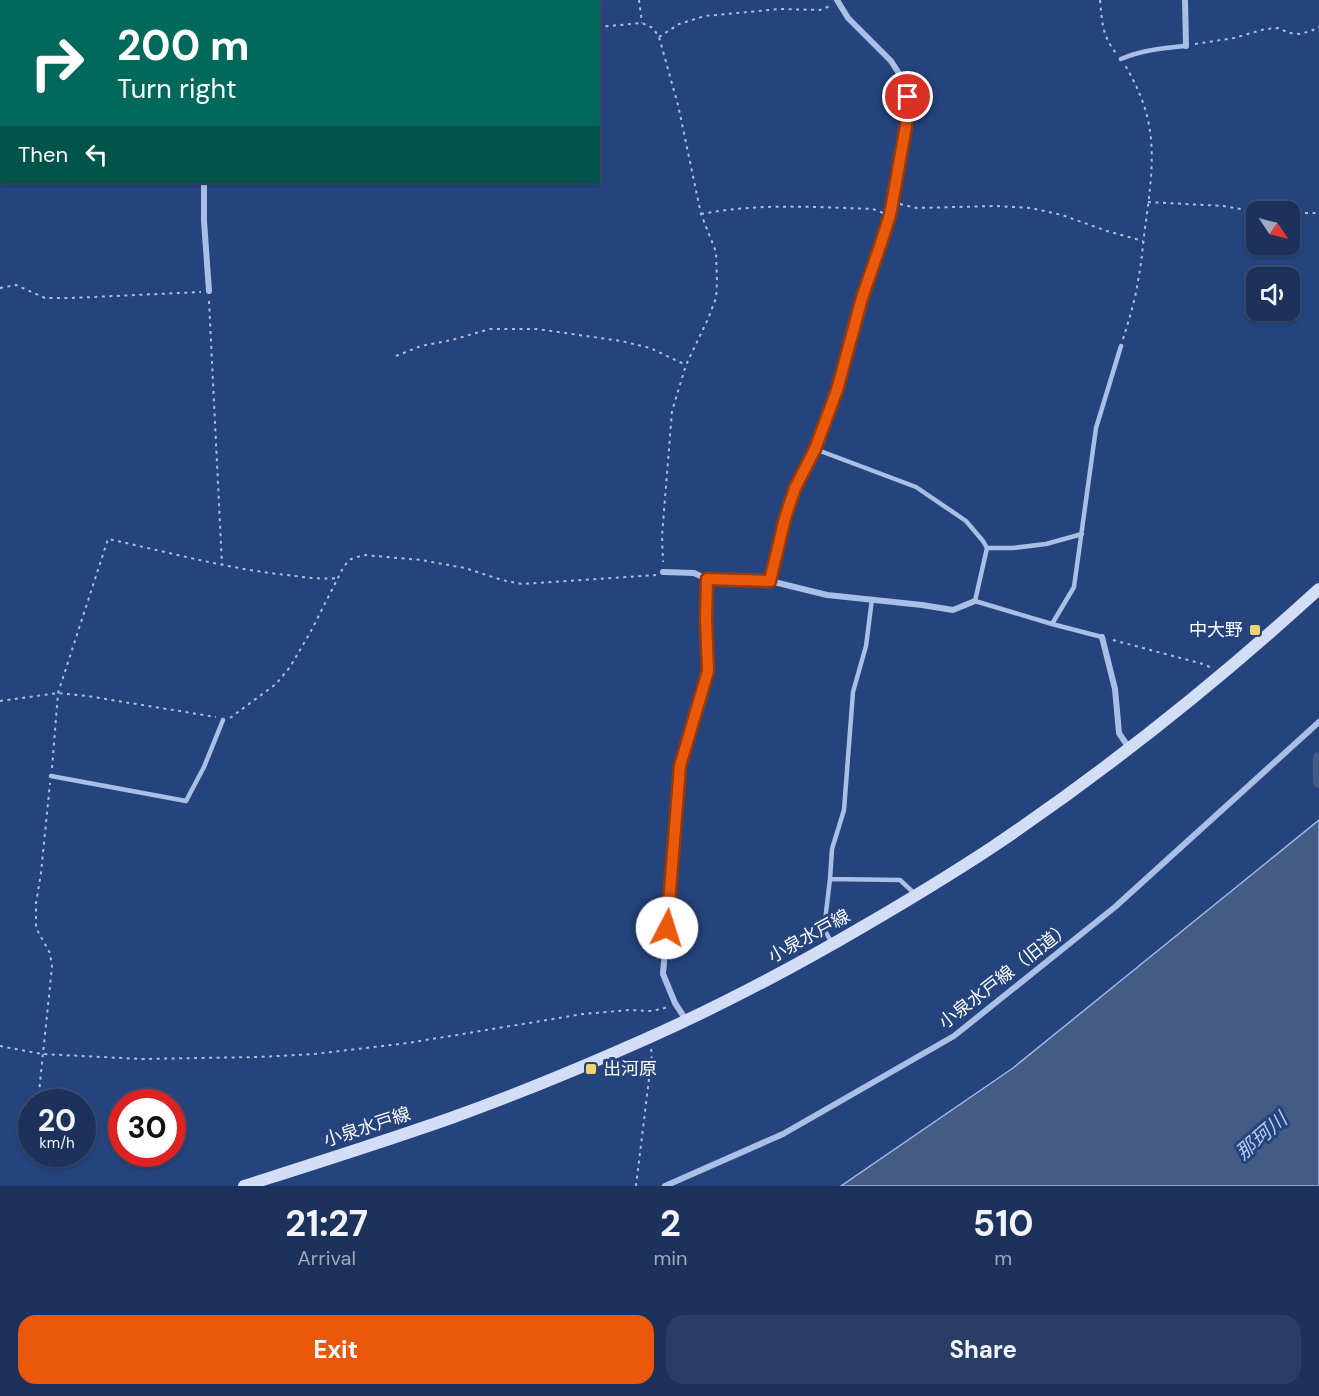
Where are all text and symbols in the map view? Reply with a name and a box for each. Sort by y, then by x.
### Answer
text: 200 m [117,18,250,73]
icon: right [18,24,96,102]
text: Turn right [117,71,237,106]
pin [882,71,933,122]
icon: arrive [891,80,924,113]
icon: left [80,138,113,171]
text: Then [18,140,68,169]
north arrow [1246,201,1300,255]
map controls [1246,201,1300,321]
button: sound [1246,267,1300,321]
place label: 中大野 [1189,618,1243,642]
marker: 中大野 [1248,623,1262,637]
position arrow [635,896,699,960]
street label: 小泉水戸線 [764,904,854,968]
street label: 小泉水戸線（旧道） [934,916,1076,1034]
place label: 出河原 [603,1057,657,1081]
marker: 出河原 [584,1062,598,1076]
speed limit sign: 30 [108,1089,186,1167]
text: 20 [38,1101,76,1140]
street label: 小泉水戸線 [320,1102,414,1152]
water label: 那珂川 [1230,1105,1294,1165]
text: km/h [39,1133,75,1153]
text: 21:27 [285,1200,368,1247]
text: 2 [660,1200,681,1247]
text: 510 [973,1200,1034,1247]
text: Arrival [298,1245,356,1271]
text: min [653,1245,688,1271]
text: m [994,1245,1012,1271]
button: Exit [18,1315,654,1384]
button: Share [666,1315,1301,1384]

